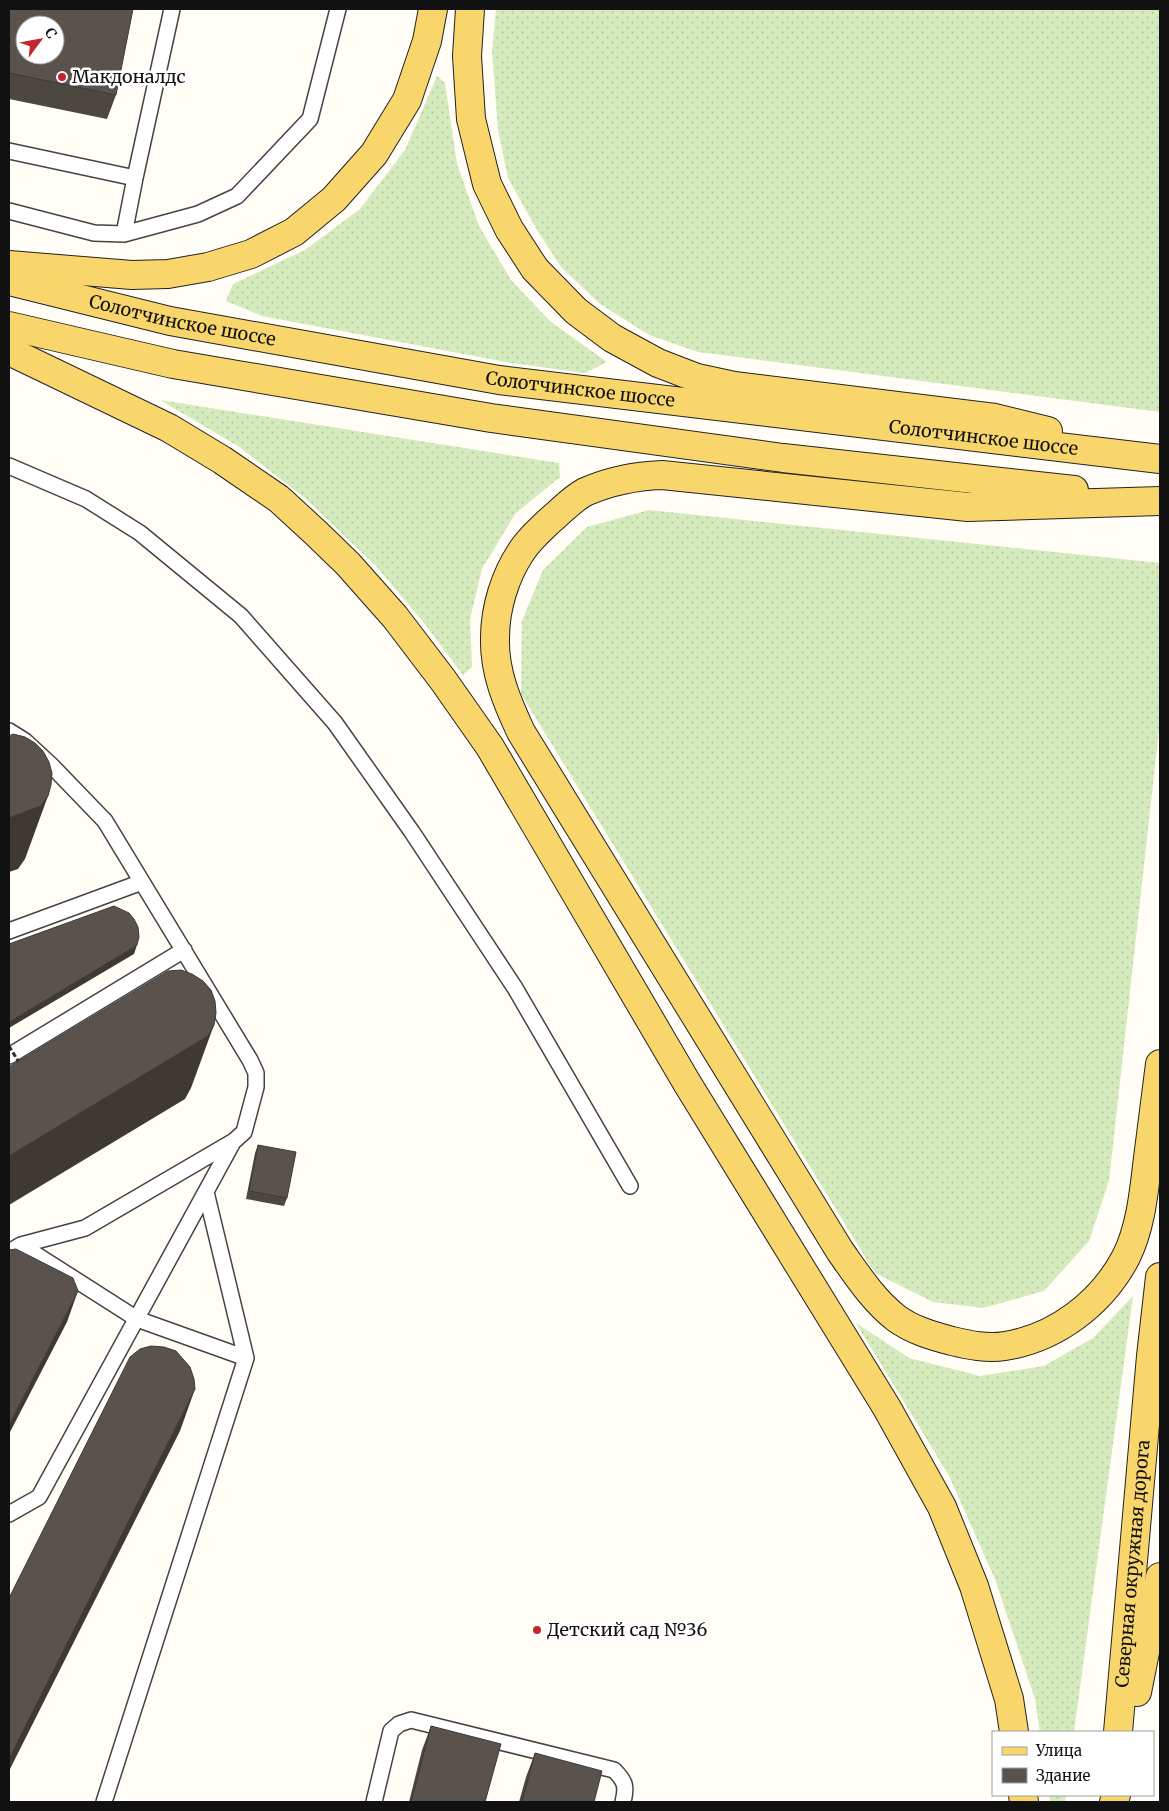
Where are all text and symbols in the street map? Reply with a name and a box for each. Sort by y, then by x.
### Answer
north arrow [15,15,65,65]
text: С [41,24,61,42]
place label: Макдоналдс [72,65,186,88]
marker: Макдоналдс [56,71,68,83]
street label: Солотчинское шоссе [87,289,278,351]
street label: Солотчинское шоссе [484,366,676,412]
street label: Солотчинское шоссе [888,415,1079,460]
street label: Северная окружная дорога [1110,1439,1155,1688]
place label: Детский сад №36 [547,1618,707,1641]
marker: Детский сад №36 [531,1624,543,1636]
legend [992,1731,1154,1796]
text: Улица [1035,1741,1082,1760]
text: Здание [1036,1766,1090,1785]

